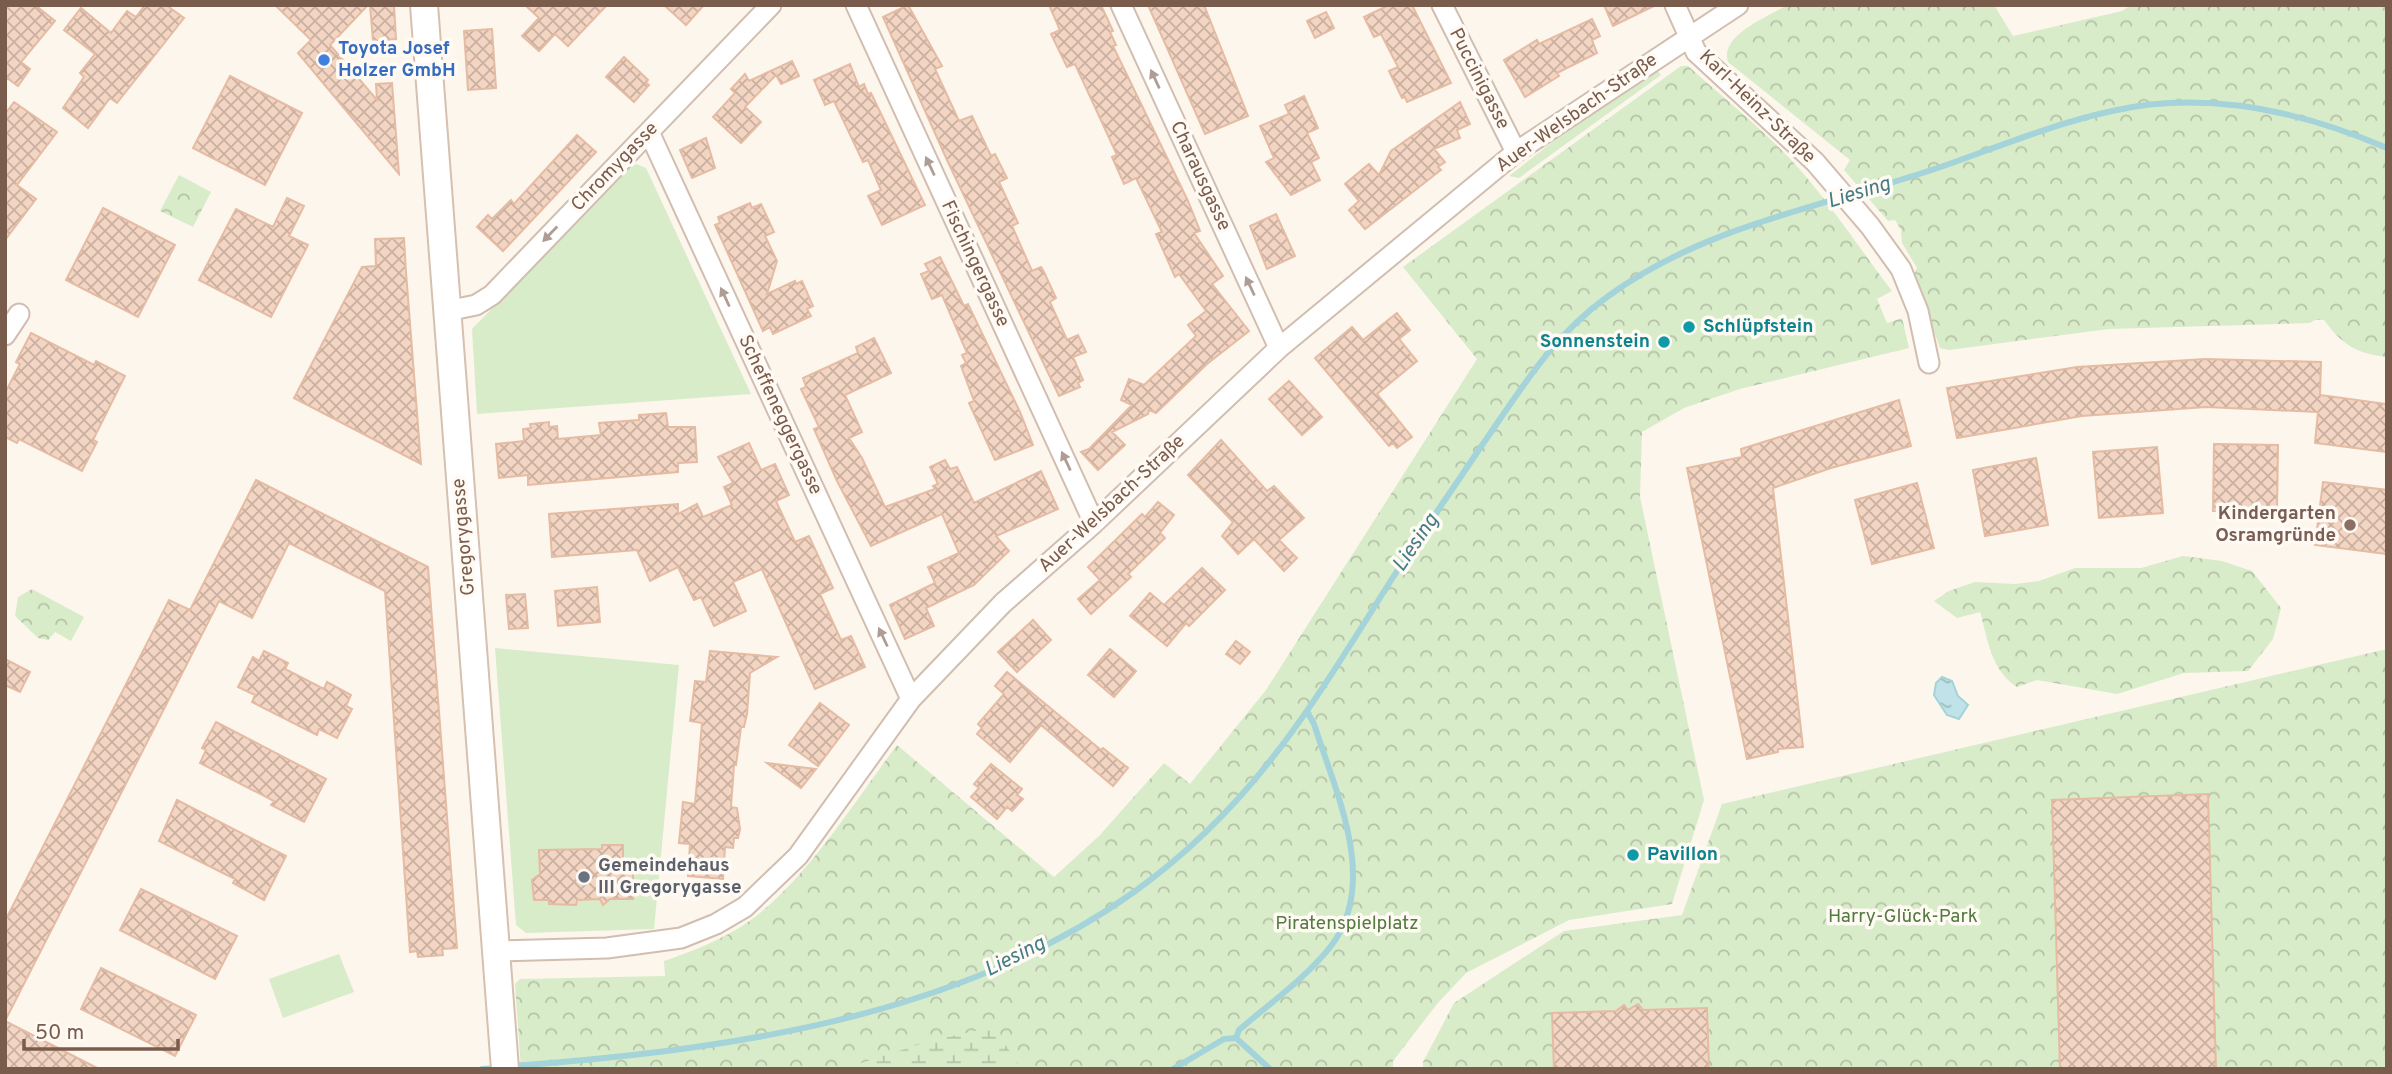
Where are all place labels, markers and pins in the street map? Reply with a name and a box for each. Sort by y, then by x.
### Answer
place label: Toyota Josef Holzer GmbH [338,37,456,83]
marker: Toyota Josef Holzer GmbH [316,52,332,68]
place label: Schlüpfstein [1703,315,1814,339]
marker: Schlüpfstein [1681,319,1697,335]
place label: Sonnenstein [1540,330,1650,354]
marker: Sonnenstein [1656,334,1672,350]
place label: Kindergarten Osramgründe [2215,502,2336,548]
marker: Kindergarten Osramgründe [2342,517,2358,533]
place label: Pavillon [1647,843,1718,867]
marker: Pavillon [1625,847,1641,863]
place label: Gemeindehaus III Gregorygasse [598,854,742,900]
marker: Gemeindehaus III Gregorygasse [576,869,592,885]

